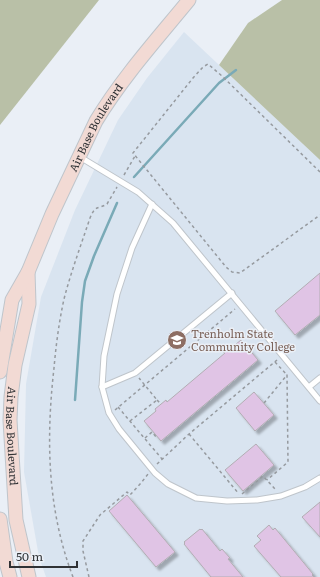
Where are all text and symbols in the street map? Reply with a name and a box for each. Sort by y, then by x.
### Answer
street label: Air Base Boulevard [64,79,126,174]
place label: Trenholm State Community College [191,325,295,354]
school or university icon: Trenholm State Community College [166,329,188,351]
street label: Air Base Boulevard [3,386,23,486]
scale bar [10,543,77,569]
text: 50 m [16,547,43,565]

